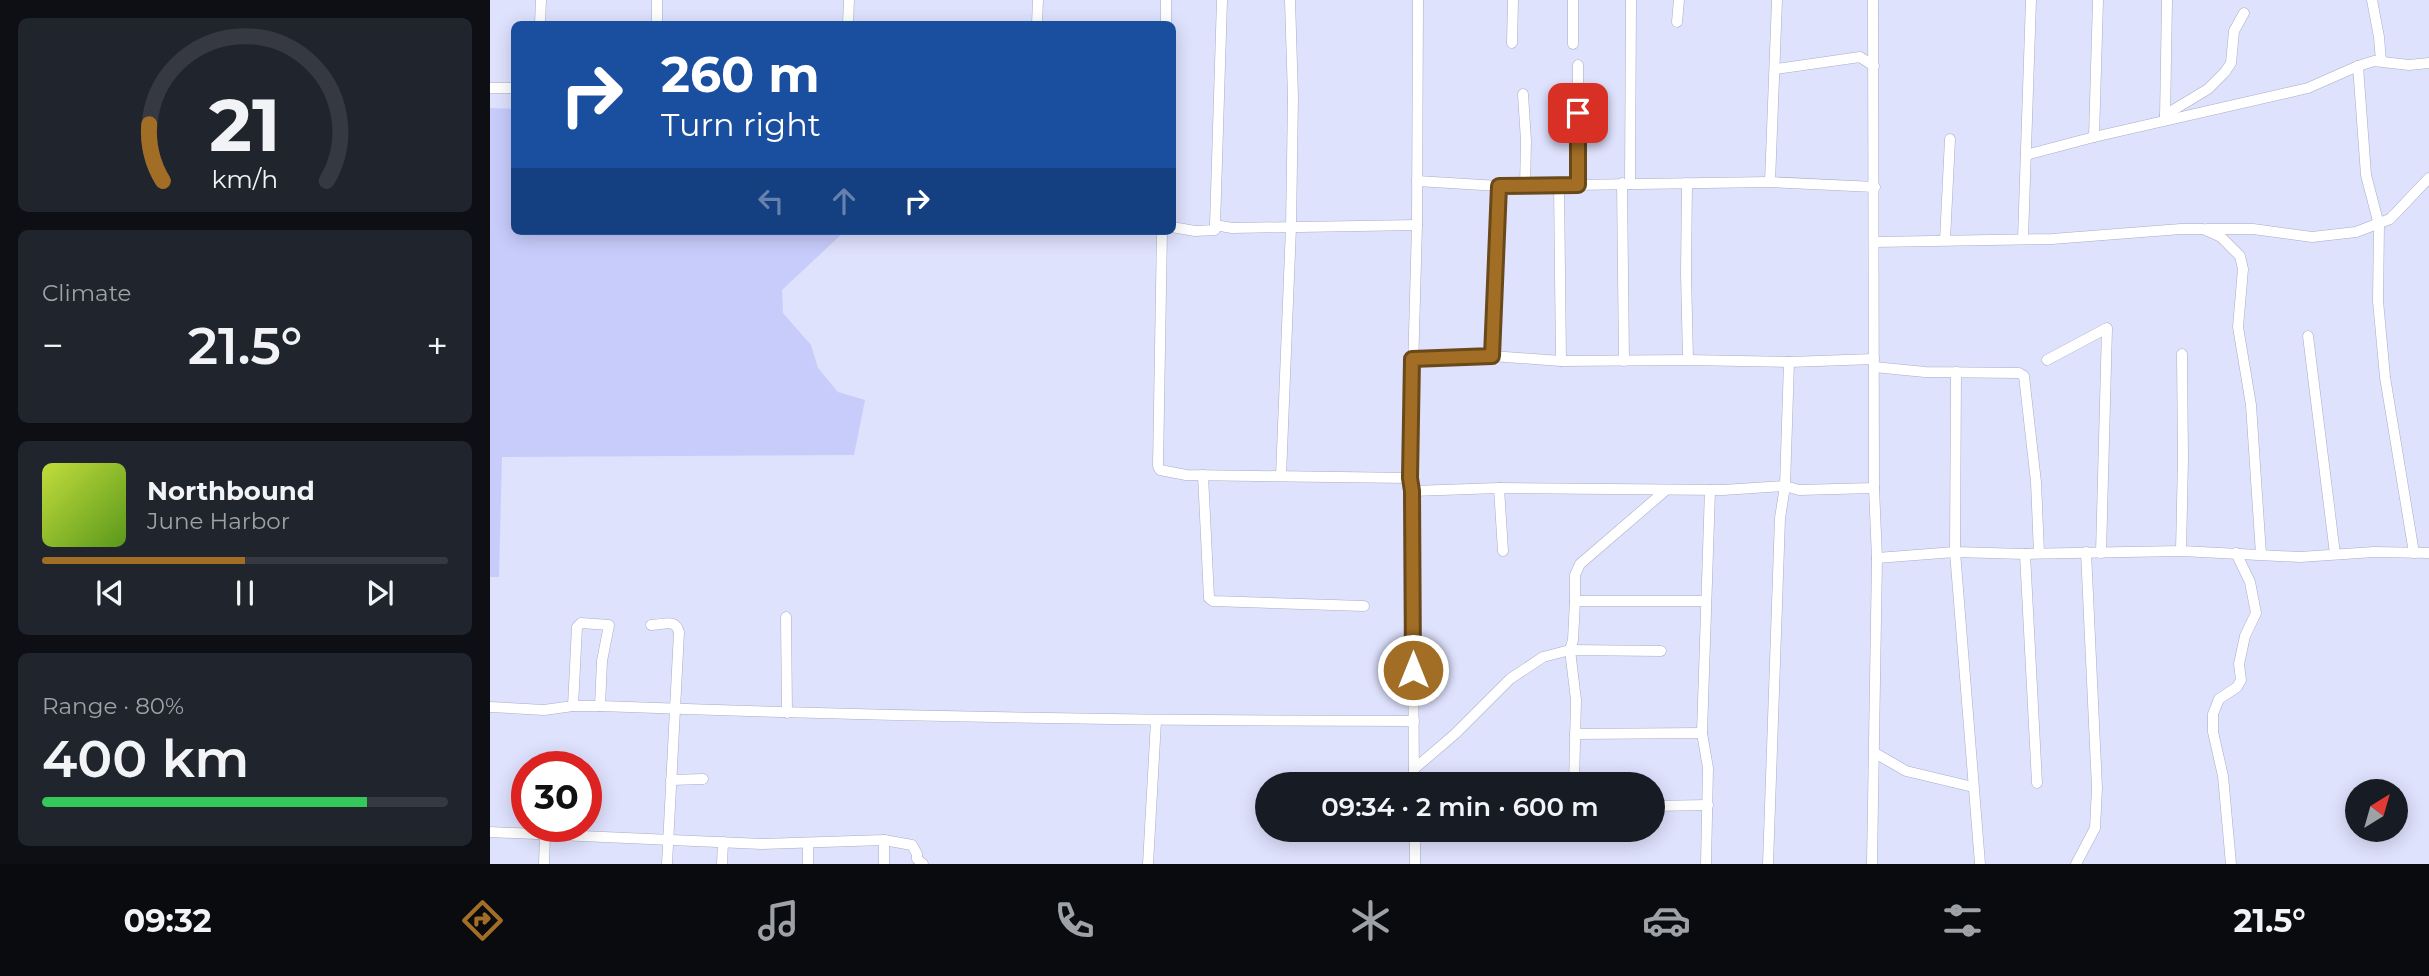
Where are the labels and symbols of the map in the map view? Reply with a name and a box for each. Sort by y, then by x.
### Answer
pin [1548,83,1608,143]
position arrow [1376,633,1450,707]
speed limit sign: 30 [511,751,602,842]
north arrow [2345,779,2408,842]

